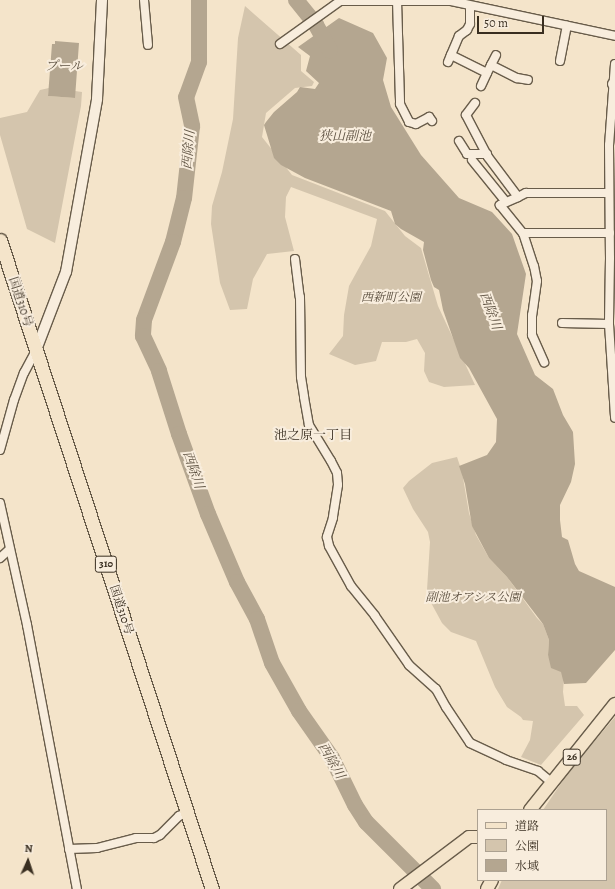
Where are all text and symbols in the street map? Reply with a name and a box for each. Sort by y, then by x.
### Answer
scale bar [479,8,546,34]
text: 50 m [484,15,508,31]
water label: プール [45,58,83,74]
water label: 狭山副池 [319,128,371,144]
water label: 西除川 [180,130,198,170]
street label: 国道310号 [5,275,35,329]
water label: 西除川 [476,290,504,332]
park label: 西新町公園 [361,291,421,305]
district label: 池之原一丁目 [274,427,352,443]
water label: 西除川 [179,449,207,491]
road number: 310 [94,555,118,573]
street label: 国道310号 [106,583,136,637]
park label: 副池オアシス公園 [425,591,521,605]
water label: 西除川 [314,740,348,782]
road number: 26 [562,748,582,766]
legend [477,809,607,881]
text: 道路 [515,818,539,834]
text: 公園 [515,838,539,854]
north arrow [8,841,48,881]
text: N [24,841,33,856]
text: 水域 [515,858,539,874]

